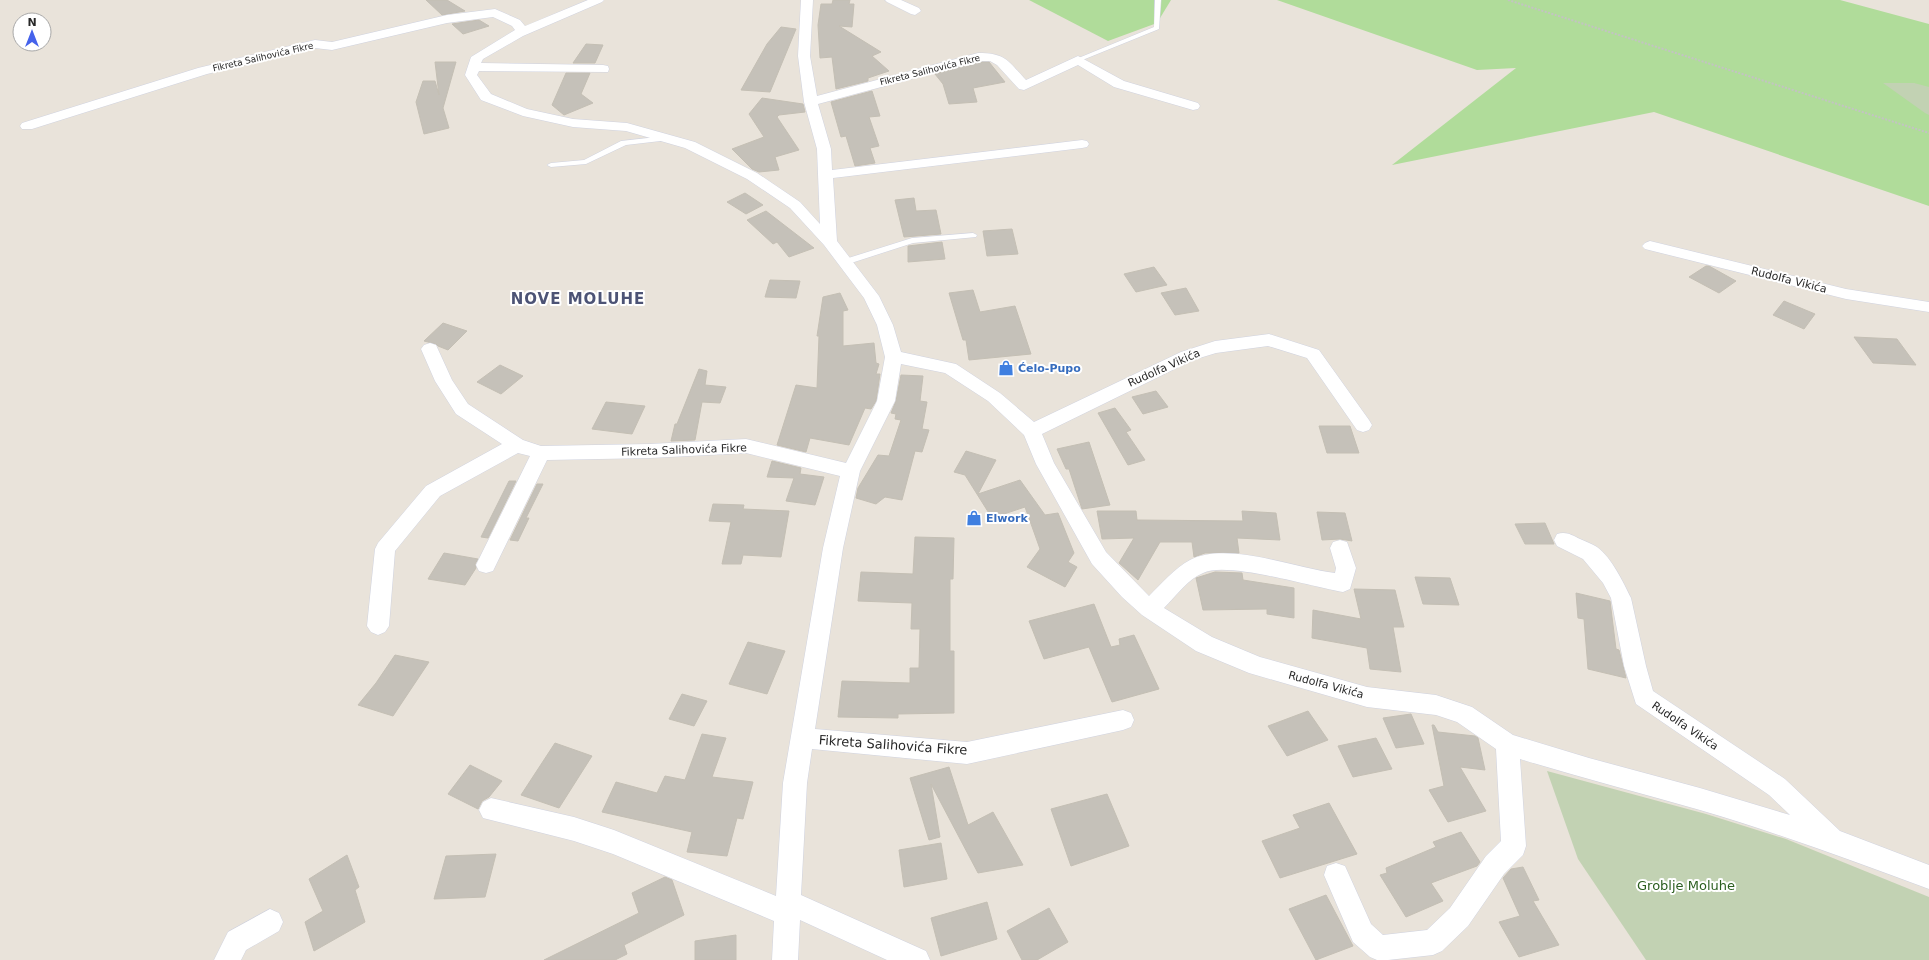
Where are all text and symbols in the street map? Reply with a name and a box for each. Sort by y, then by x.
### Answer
north arrow [12,12,52,52]
text: N [27,16,37,29]
street label: Fikreta Salihovića Fikre [212,40,315,73]
street label: Fikreta Salihovića Fikre [879,53,982,87]
street label: Rudolfa Vikića [1750,264,1828,296]
district label: NOVE MOLUHE [511,290,645,308]
street label: Rudolfa Vikića [1126,346,1202,390]
shop icon: Ćelo-Pupo [997,359,1015,377]
place label: Ćelo-Pupo [1018,362,1081,375]
street label: Fikreta Salihovića Fikre [621,441,747,459]
shop icon: Elwork [965,509,983,527]
place label: Elwork [986,512,1028,525]
street label: Rudolfa Vikića [1287,669,1365,701]
street label: Rudolfa Vikića [1649,699,1721,753]
street label: Fikreta Salihovića Fikre [818,732,968,758]
park label: Groblje Moluhe [1637,878,1735,893]

